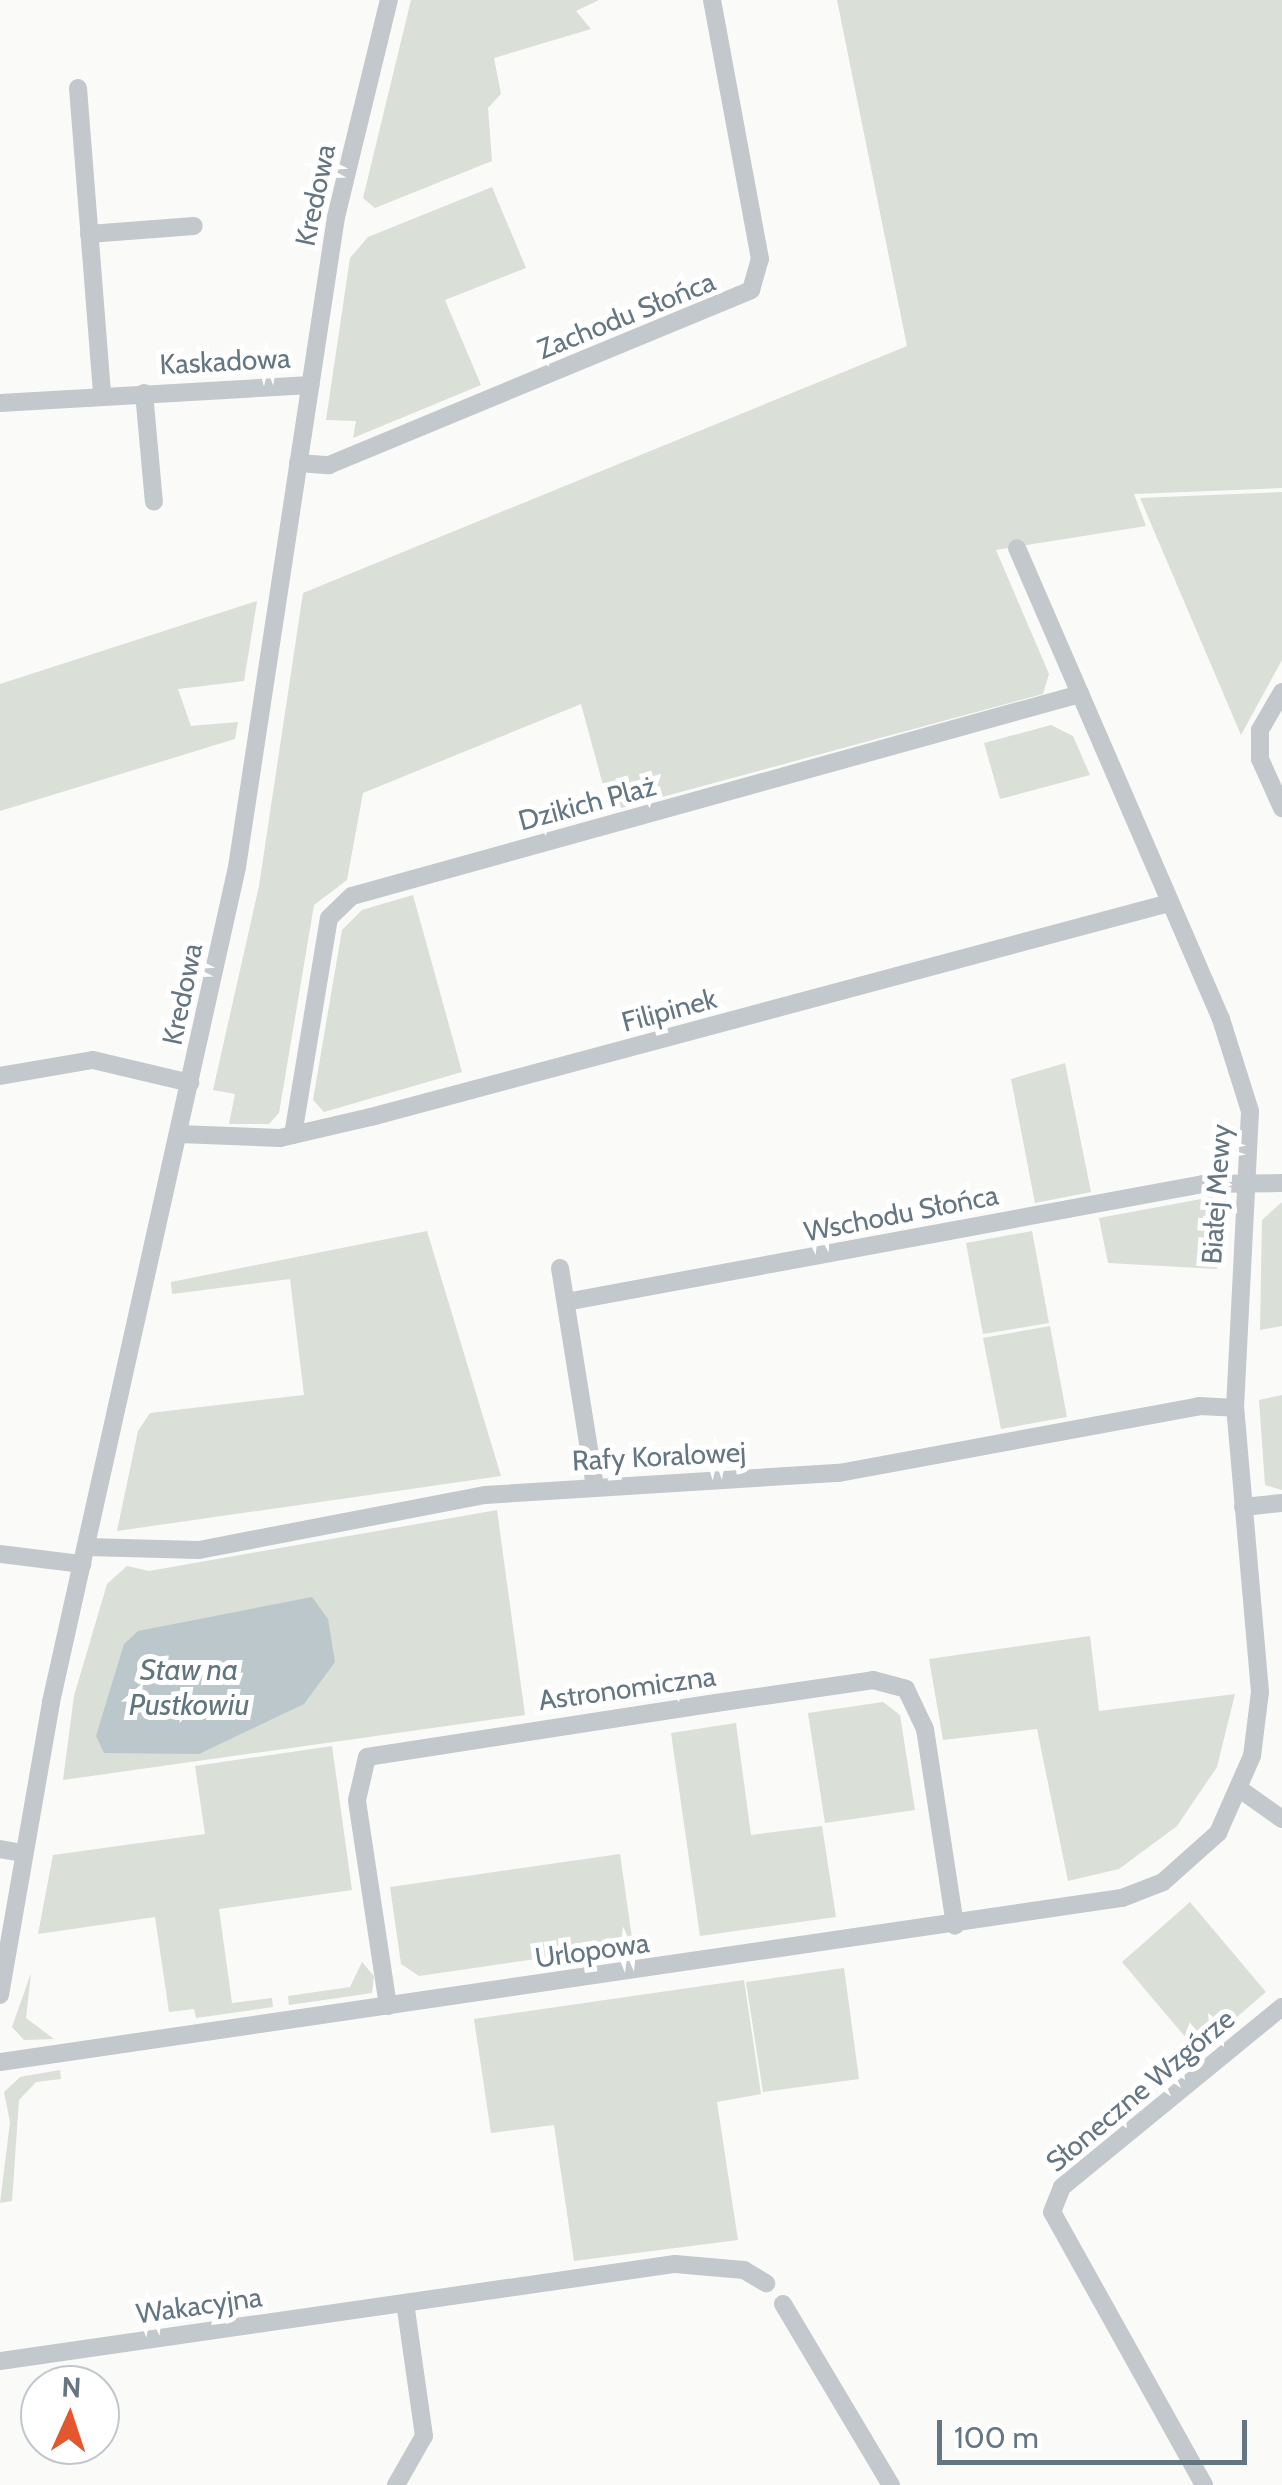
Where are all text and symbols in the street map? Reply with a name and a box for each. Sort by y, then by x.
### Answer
street label: Kredowa [288,141,342,249]
street label: Zachodu Słońca [532,264,720,366]
street label: Kaskadowa [159,341,291,381]
street label: Dzikich Plaż [515,769,659,837]
street label: Kredowa [155,940,209,1048]
street label: Filipinek [618,981,720,1039]
street label: Białej Mewy [1194,1123,1238,1265]
street label: Wschodu Słońca [801,1178,1001,1248]
street label: Rafy Koralowej [571,1435,747,1477]
water label: Staw na Pustkowiu [129,1652,249,1722]
street label: Astronomiczna [536,1659,718,1717]
street label: Urlopowa [533,1925,651,1975]
street label: Słoneczne Wzgórze [1039,2002,1241,2178]
street label: Wakacyjna [134,2280,264,2330]
north arrow [20,2365,120,2465]
text: N [61,2370,82,2405]
scale bar [942,2400,1252,2462]
text: 100 m [954,2419,1039,2456]

